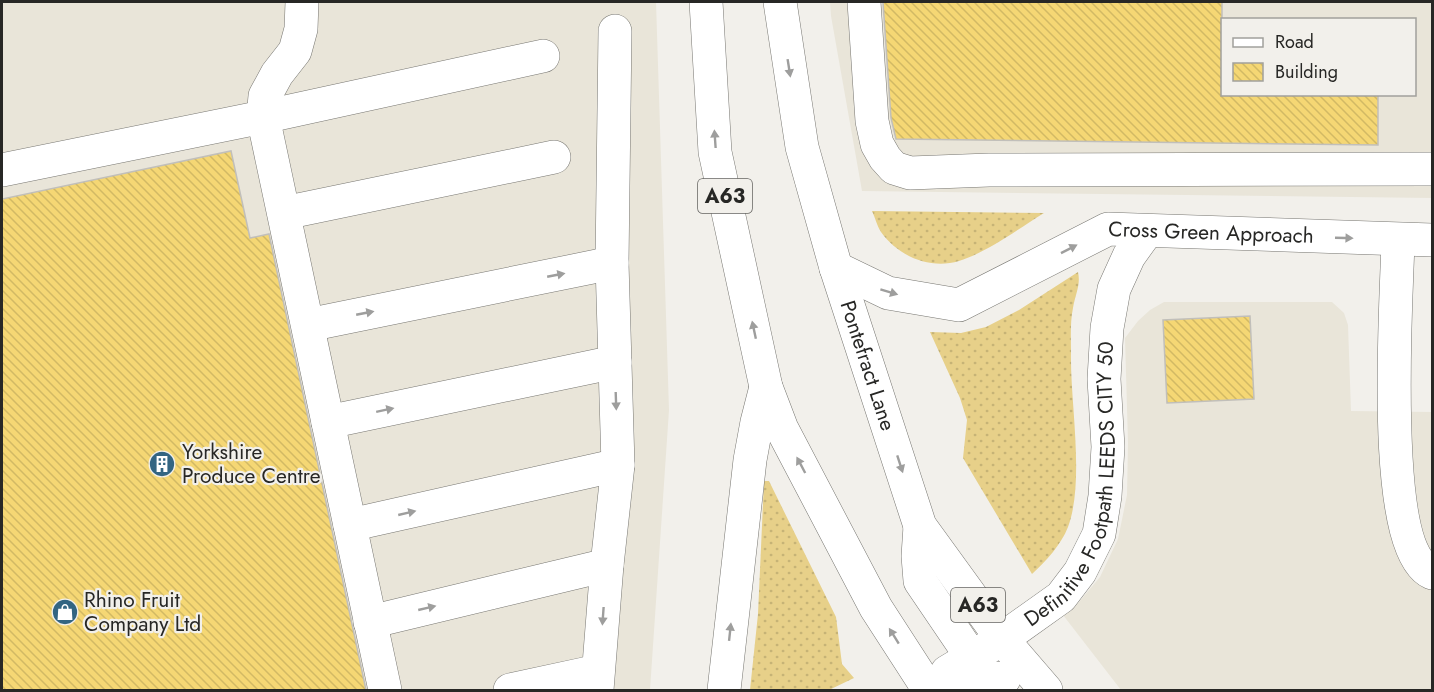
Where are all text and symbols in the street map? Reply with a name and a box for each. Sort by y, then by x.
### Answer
legend [1221,18,1416,96]
text: Road [1275,29,1314,55]
one-way arrow [785,58,794,77]
text: Building [1275,59,1338,85]
one-way arrow [710,130,719,149]
road number: A63 [698,179,752,213]
street label: Cross Green Approach [1108,214,1314,251]
one-way arrow [1334,233,1353,242]
one-way arrow [1061,244,1078,254]
one-way arrow [547,270,566,279]
one-way arrow [880,288,898,297]
street label: Pontefract Lane [833,297,903,435]
one-way arrow [356,308,375,317]
one-way arrow [749,320,758,339]
street label: Definitive Footpath LEEDS CITY 50 [1018,341,1123,634]
one-way arrow [612,391,621,410]
one-way arrow [376,405,395,414]
place label: Yorkshire Produce Centre [182,437,321,491]
building icon: Yorkshire Produce Centre [147,449,177,479]
one-way arrow [896,455,905,473]
one-way arrow [796,456,806,473]
one-way arrow [398,507,416,517]
place label: Rhino Fruit Company Ltd [84,585,201,639]
road number: A63 [951,588,1005,622]
shop icon: Rhino Fruit Company Ltd [50,597,80,627]
one-way arrow [418,603,436,613]
one-way arrow [598,607,607,626]
one-way arrow [725,623,735,642]
one-way arrow [889,628,900,644]

